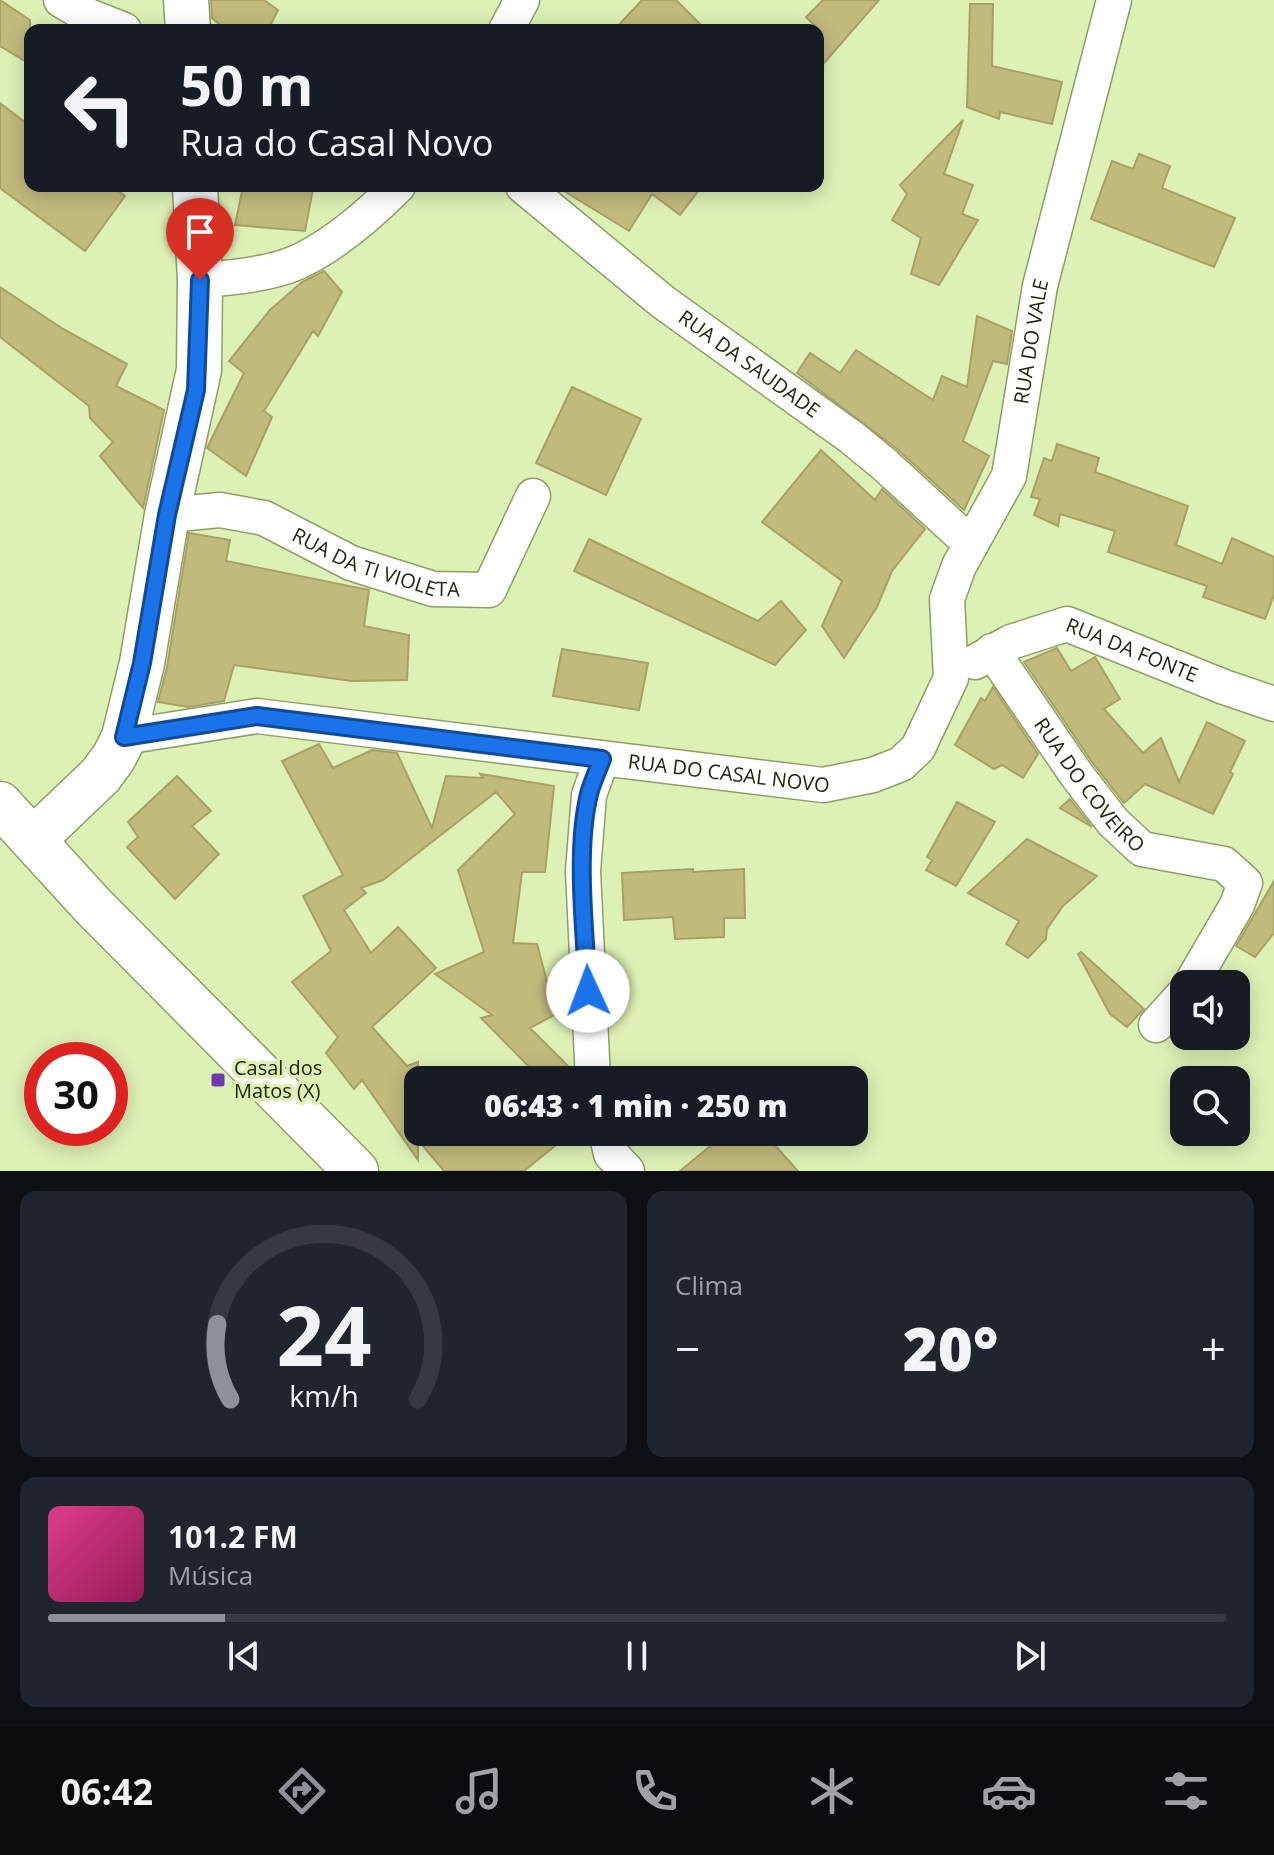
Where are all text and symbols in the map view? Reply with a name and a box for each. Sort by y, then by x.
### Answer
text: 50 m [180,46,314,122]
icon: left [48,56,152,160]
text: Rua do Casal Novo [180,118,493,167]
pin [166,198,234,280]
icon: arrive [178,210,222,254]
street label: RUA DO VALE [1007,276,1054,406]
street label: RUA DA SAUDADE [673,304,826,424]
street label: RUA DA TI VIOLETA [288,521,460,602]
street label: RUA DA FONTE [1062,611,1202,688]
street label: RUA DO COVEIRO [1028,712,1151,858]
street label: RUA DO CASAL NOVO [627,747,831,799]
position arrow [546,949,630,1033]
map controls [1170,970,1250,1146]
button: sound [1170,970,1250,1050]
speed limit sign: 30 [24,1042,128,1146]
place label: Casal dos Matos (X) [234,1054,322,1104]
button: search [1170,1066,1250,1146]
marker: Casal dos Matos (X) [209,1071,227,1089]
text: 06:43 · 1 min · 250 m [484,1085,788,1126]
text: Clima [675,1267,743,1303]
text: 24 [276,1277,371,1390]
text: 20° [903,1307,998,1389]
text: − [675,1318,700,1378]
text: + [1201,1318,1226,1378]
text: km/h [289,1376,358,1415]
text: 101.2 FM [168,1516,298,1557]
text: Música [168,1557,253,1593]
icon: previous [222,1634,266,1678]
icon: pause [615,1634,659,1678]
icon: next [1008,1634,1052,1678]
icon: directions [274,1763,330,1819]
icon: music [451,1763,507,1819]
icon: phone [627,1763,683,1819]
icon: climate [804,1763,860,1819]
icon: car [981,1763,1037,1819]
icon: filters [1158,1763,1214,1819]
text: 06:42 [60,1767,153,1816]

